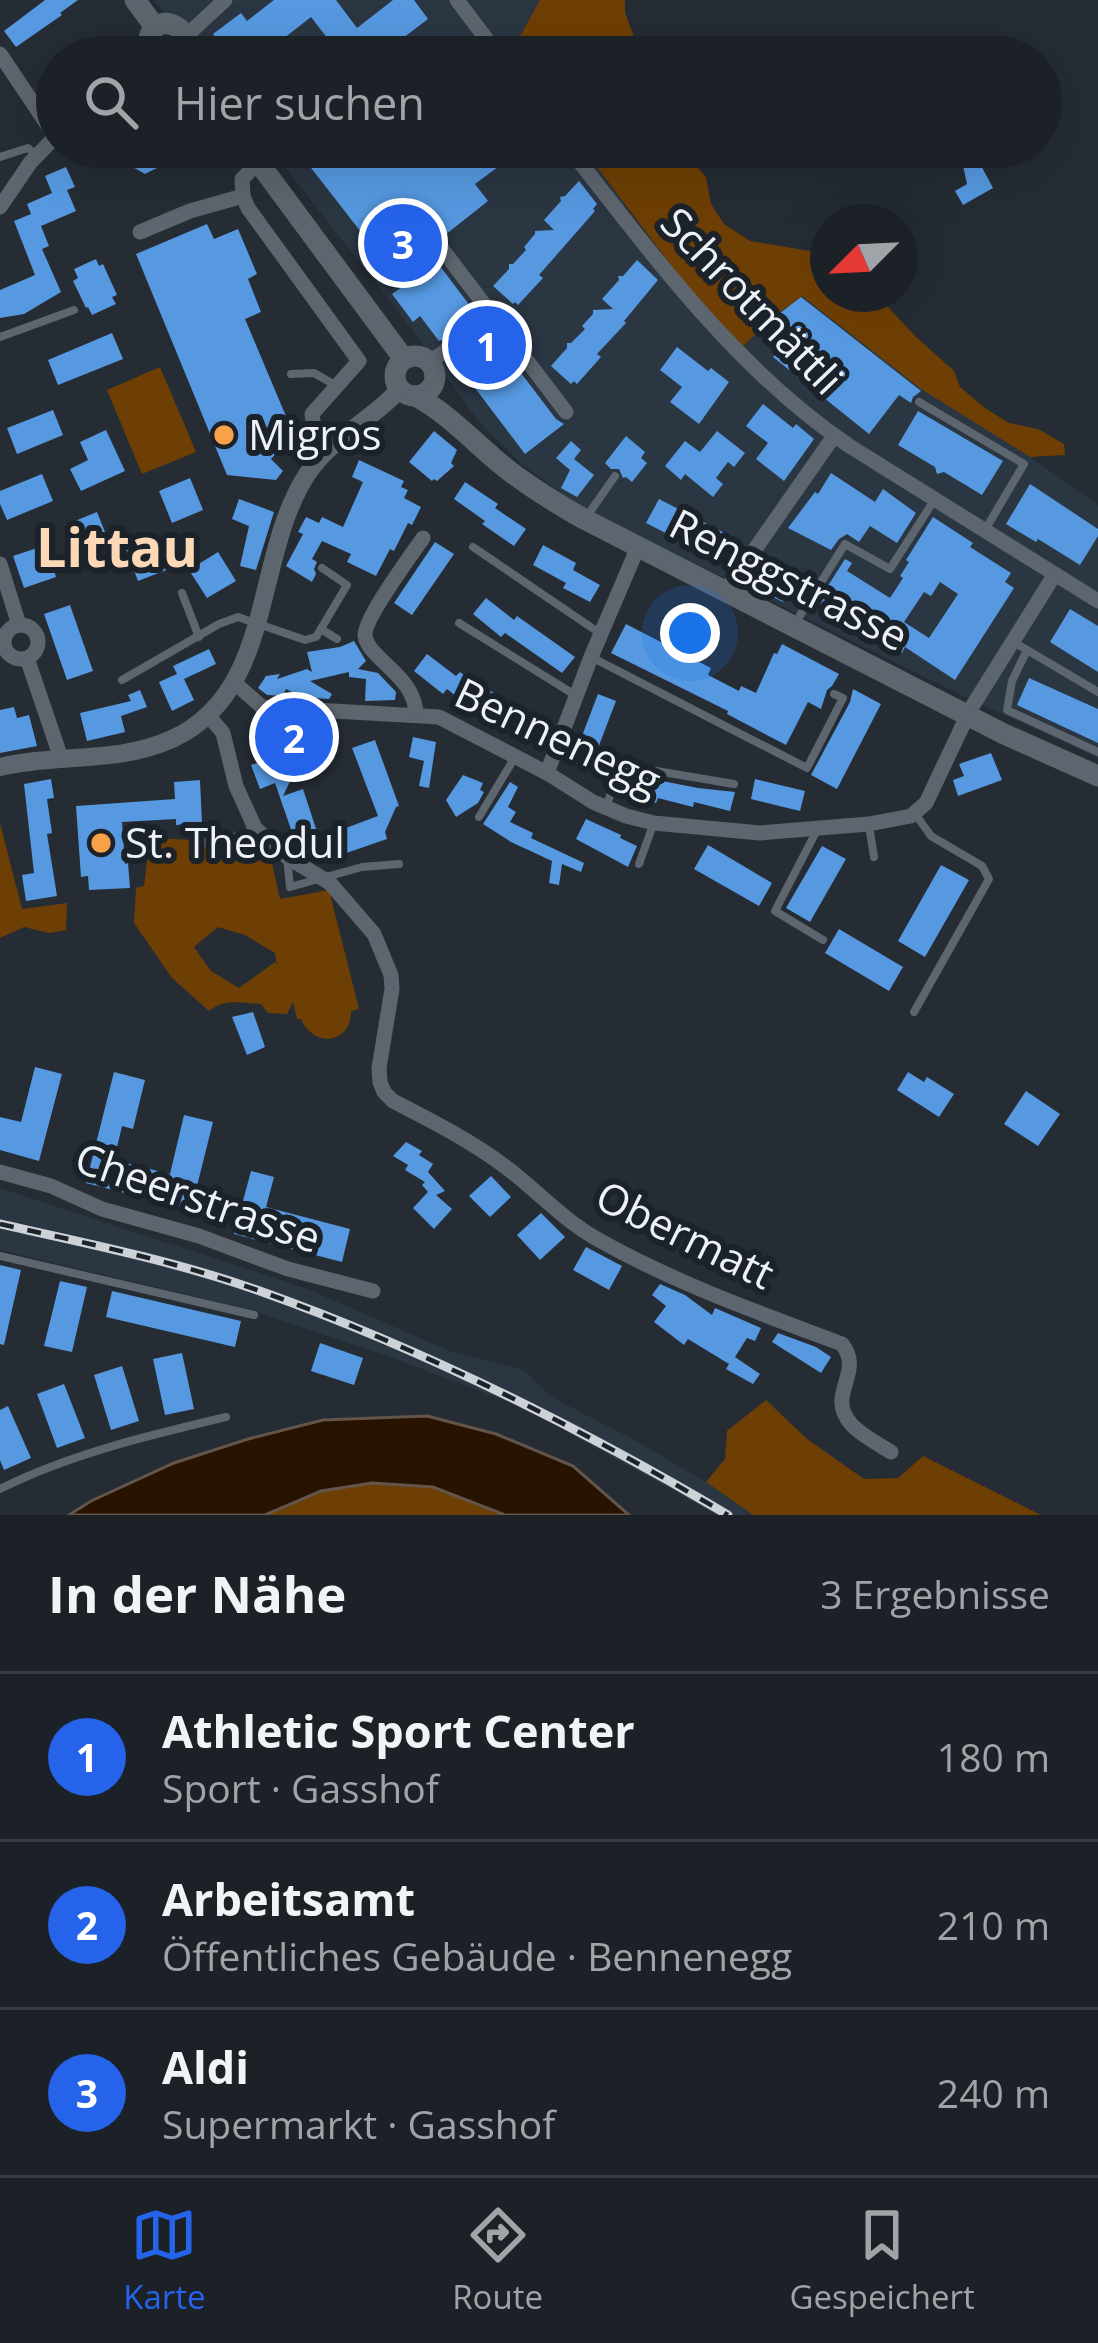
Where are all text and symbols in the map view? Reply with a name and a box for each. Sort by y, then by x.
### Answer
search box [36,36,1062,168]
icon: search [78,69,144,135]
text: Hier suchen [174,72,425,133]
street label: Schrotmättli [649,194,857,406]
pin: 3 [364,198,442,288]
north arrow [810,204,918,312]
pin: 1 [448,300,526,390]
place label: Migros [248,405,382,462]
marker: Migros [211,422,237,448]
street label: Renggstrasse [661,494,918,663]
district label: Littau [36,509,198,583]
your location [660,603,720,663]
street label: Bennenegg [447,663,671,808]
pin: 2 [255,692,333,782]
place label: St. Theodul [125,813,345,870]
marker: St. Theodul [88,830,114,856]
street label: Cheerstrasse [68,1128,329,1265]
street label: Obermatt [587,1166,784,1301]
text: In der Nähe [48,1558,346,1628]
text: 3 Ergebnisse [820,1567,1050,1620]
text: Athletic Sport Center [162,1700,635,1761]
text: 1 [76,1730,98,1783]
text: 180 m [937,1730,1050,1783]
text: Sport · Gasshof [162,1761,439,1814]
text: Arbeitsamt [162,1868,415,1929]
text: 2 [76,1898,98,1951]
text: 210 m [937,1898,1050,1951]
text: Öffentliches Gebäude · Bennenegg [162,1929,792,1982]
text: Aldi [162,2036,249,2097]
text: 3 [76,2066,98,2119]
text: 240 m [937,2066,1050,2119]
text: Supermarkt · Gasshof [162,2097,555,2150]
tab: Karte [123,2202,206,2319]
tab: Route [452,2202,543,2319]
tab: Gespeichert [790,2202,975,2319]

